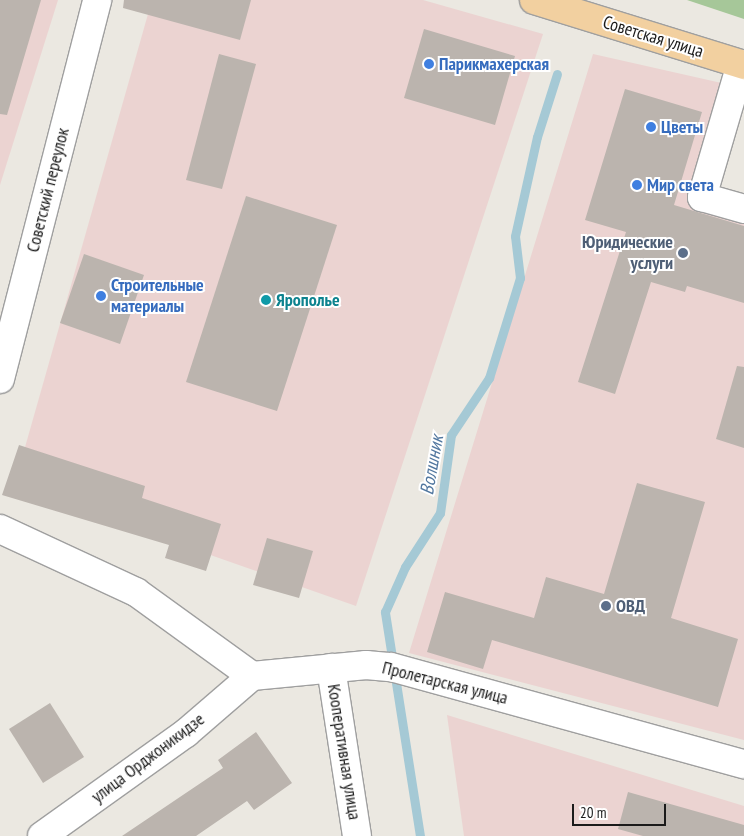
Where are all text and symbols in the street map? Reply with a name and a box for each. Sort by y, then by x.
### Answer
street label: Советская улица [600,11,706,63]
place label: Парикмахерская [439,53,549,75]
marker: Парикмахерская [423,58,435,70]
place label: Цветы [661,116,703,138]
marker: Цветы [645,121,657,133]
street label: Советский переулок [22,126,74,254]
place label: Мир света [647,174,714,196]
marker: Мир света [631,179,643,191]
place label: Юридические услуги [582,232,673,274]
marker: Юридические услуги [677,247,689,259]
place label: Строительные материалы [111,275,204,318]
place label: Ярополье [276,289,340,311]
marker: Строительные материалы [95,290,107,302]
marker: Ярополье [260,294,272,306]
water label: Волшник [416,433,448,497]
place label: ОВД [616,595,645,617]
marker: ОВД [600,600,612,612]
street label: Пролетарская улица [380,657,510,709]
street label: Кооперативная улица [323,682,365,822]
street label: улица Орджоникидзе [87,708,209,808]
scale bar [574,794,668,826]
text: 20 m [580,803,606,822]

